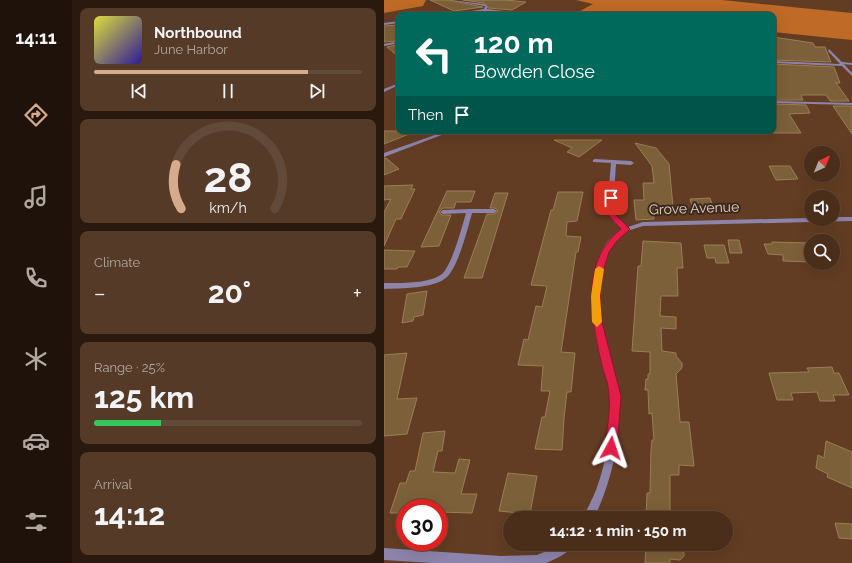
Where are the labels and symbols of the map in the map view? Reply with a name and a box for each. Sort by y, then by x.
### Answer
north arrow [804,146,840,182]
pin [594,181,628,215]
street label: Grove Avenue [649,198,739,218]
position arrow [590,427,632,469]
speed limit sign: 30 [396,499,448,551]

